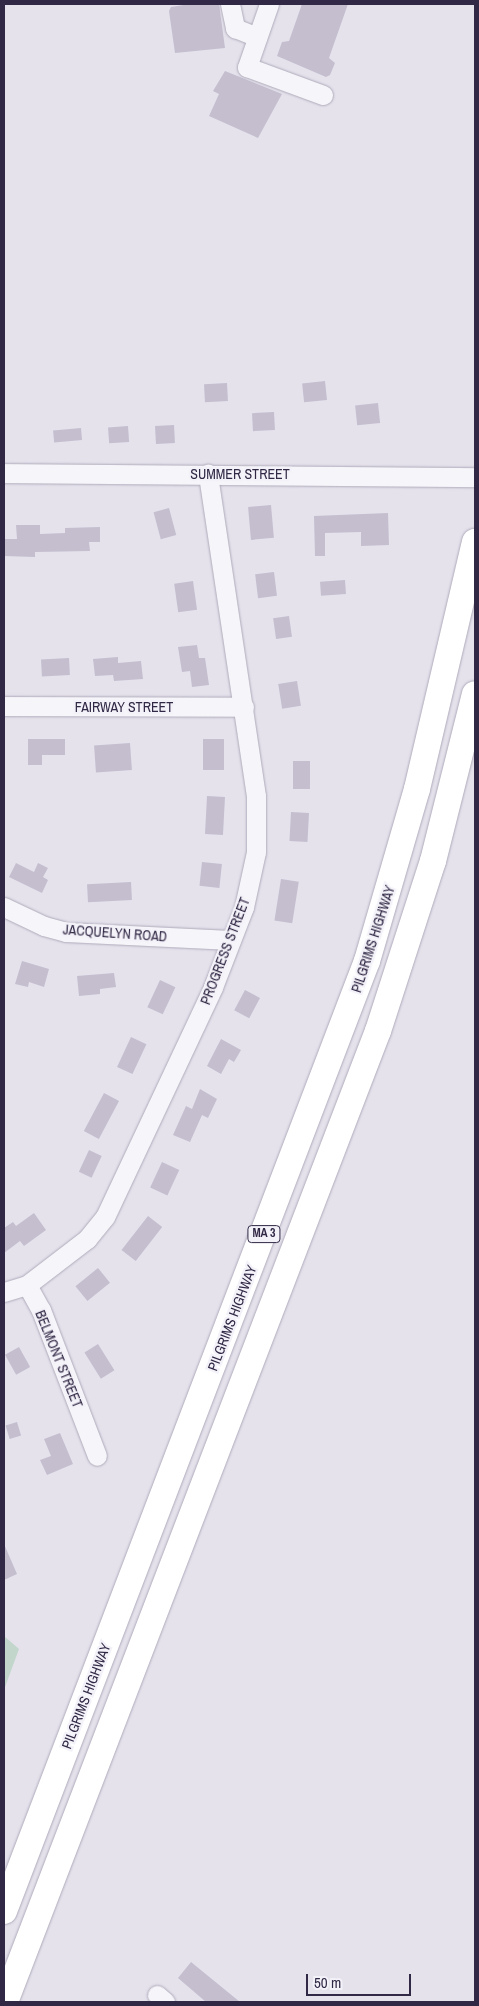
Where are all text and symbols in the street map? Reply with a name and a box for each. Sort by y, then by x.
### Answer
street label: SUMMER STREET [190,466,290,482]
street label: FAIRWAY STREET [75,699,173,715]
street label: PILGRIMS HIGHWAY [348,883,398,995]
street label: PROGRESS STREET [197,895,253,1007]
street label: JACQUELYN ROAD [62,921,168,945]
road number: MA 3 [246,1224,282,1244]
street label: PILGRIMS HIGHWAY [204,1263,260,1373]
street label: BELMONT STREET [32,1308,86,1410]
street label: PILGRIMS HIGHWAY [58,1641,114,1751]
scale bar [309,1964,414,1996]
text: 50 m [314,1972,341,1993]

